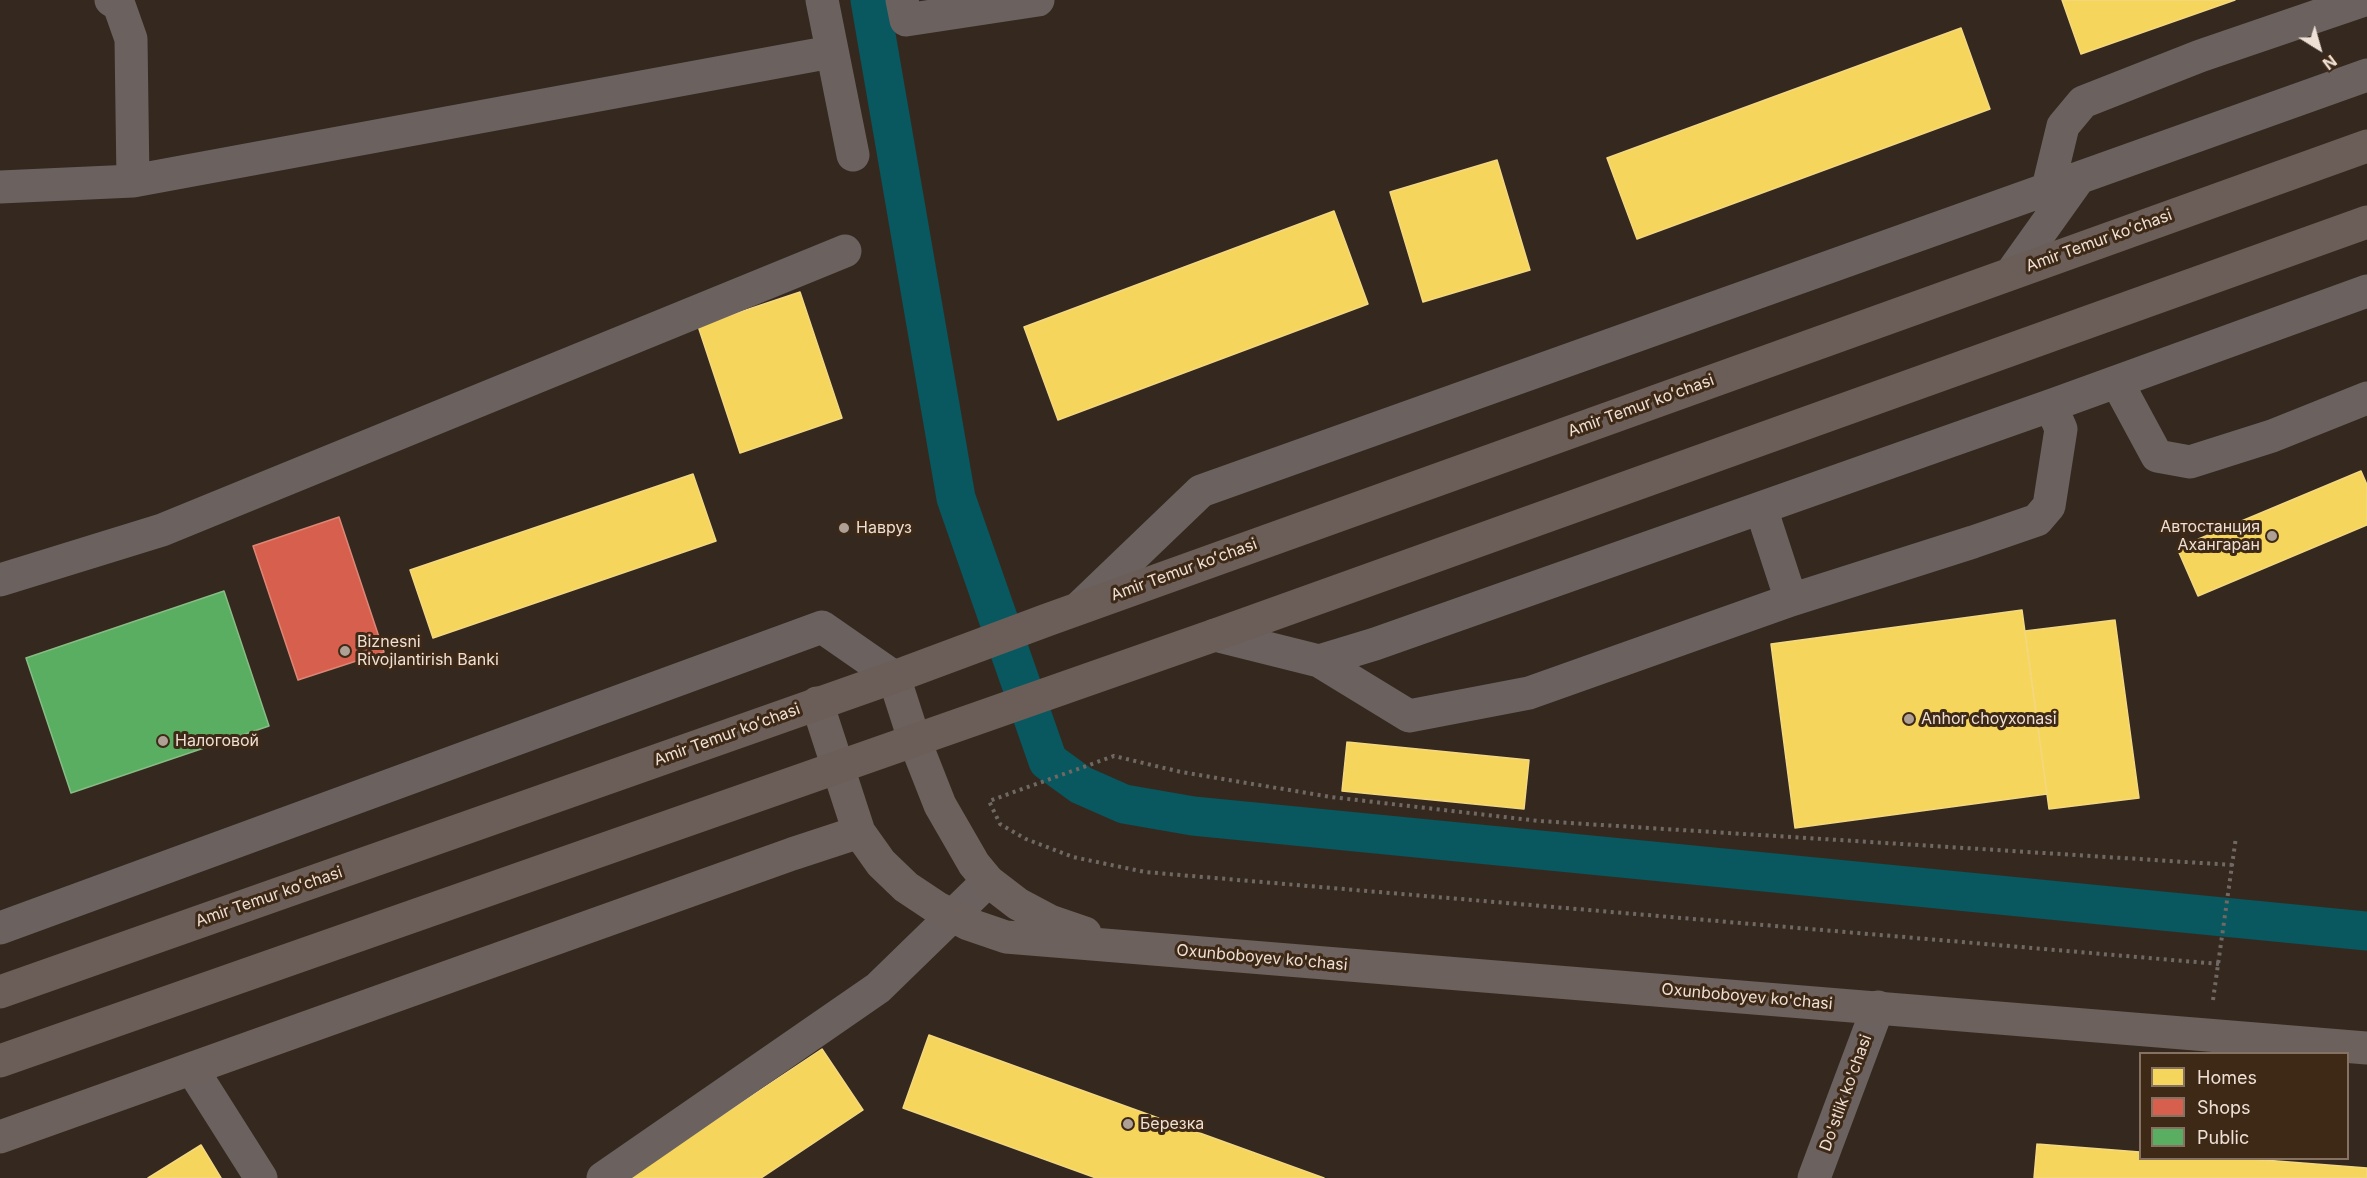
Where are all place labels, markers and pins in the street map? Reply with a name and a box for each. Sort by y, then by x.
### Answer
place label: Автостанция Ахангаран [2160,517,2260,555]
place label: Навруз [856,518,912,538]
marker: Навруз [837,521,851,535]
marker: Автостанция Ахангаран [2265,529,2279,543]
place label: Biznesni Rivojlantirish Banki [357,632,499,670]
marker: Biznesni Rivojlantirish Banki [338,644,352,658]
place label: Anhor choyxonasi [1921,709,2057,729]
marker: Anhor choyxonasi [1902,712,1916,726]
place label: Налоговой [175,731,259,751]
marker: Налоговой [156,734,170,748]
place label: Березка [1140,1114,1204,1134]
marker: Березка [1121,1117,1135,1131]

